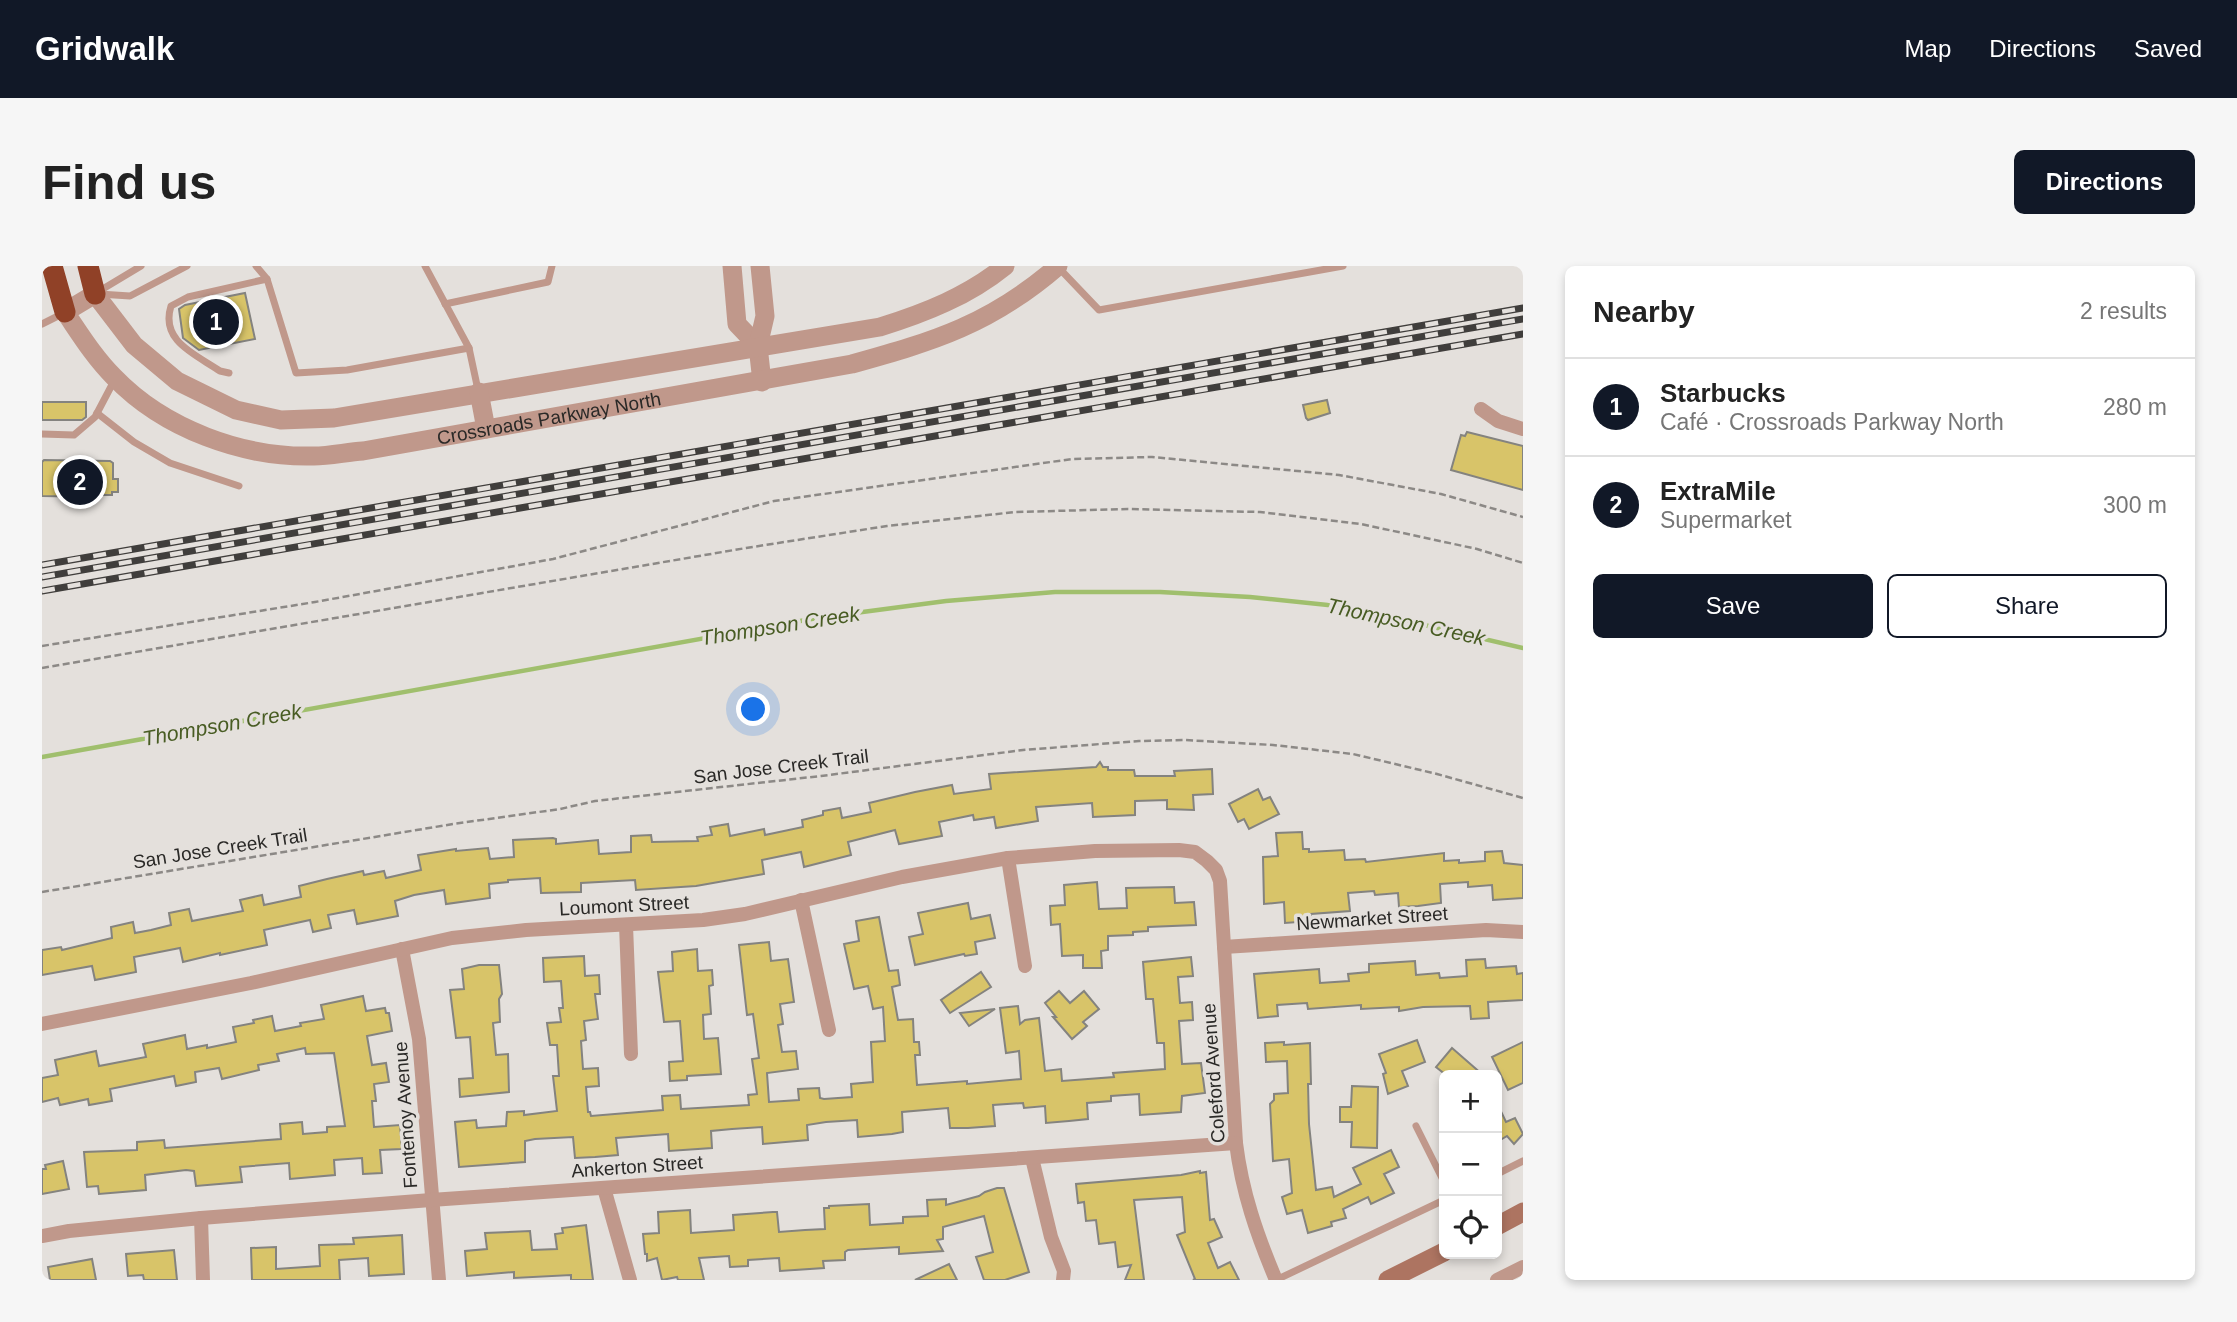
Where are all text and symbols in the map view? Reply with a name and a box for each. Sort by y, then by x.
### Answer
text: Gridwalk [35,30,174,67]
text: Map [1905,35,1951,62]
text: Directions [1989,35,2096,62]
text: Saved [2134,35,2202,62]
button: Directions [2014,150,2195,214]
text: Find us [42,155,216,209]
text: Nearby [1593,295,1695,328]
pin: 1 [193,296,239,348]
text: 2 results [2080,298,2167,324]
text: Starbucks [1660,378,1786,408]
street label: Crossroads Parkway North [435,388,663,449]
text: 1 [1610,394,1622,420]
text: 280 m [2103,394,2167,420]
text: Café · Crossroads Parkway North [1660,409,2004,435]
pin: 2 [57,456,103,508]
text: ExtraMile [1660,476,1776,506]
text: 2 [1610,492,1622,518]
text: 300 m [2103,492,2167,518]
text: Supermarket [1660,507,1792,533]
button: Save [1593,574,1873,638]
button: Share [1887,574,2167,638]
water label: Thompson Creek [1325,594,1489,650]
water label: Thompson Creek [699,601,863,649]
your location [736,692,770,726]
water label: Thompson Creek [141,699,305,750]
street label: San Jose Creek Trail [692,745,870,788]
street label: San Jose Creek Trail [131,824,309,873]
street label: Loumont Street [559,892,690,919]
street label: Newmarket Street [1295,903,1449,934]
street label: Coleford Avenue [1198,1002,1229,1144]
street label: Fontenoy Avenue [390,1041,421,1189]
map controls [1439,1070,1502,1259]
button: + [1439,1070,1502,1133]
button: − [1439,1133,1502,1196]
street label: Ankerton Street [570,1151,704,1182]
button: locate [1439,1196,1502,1259]

